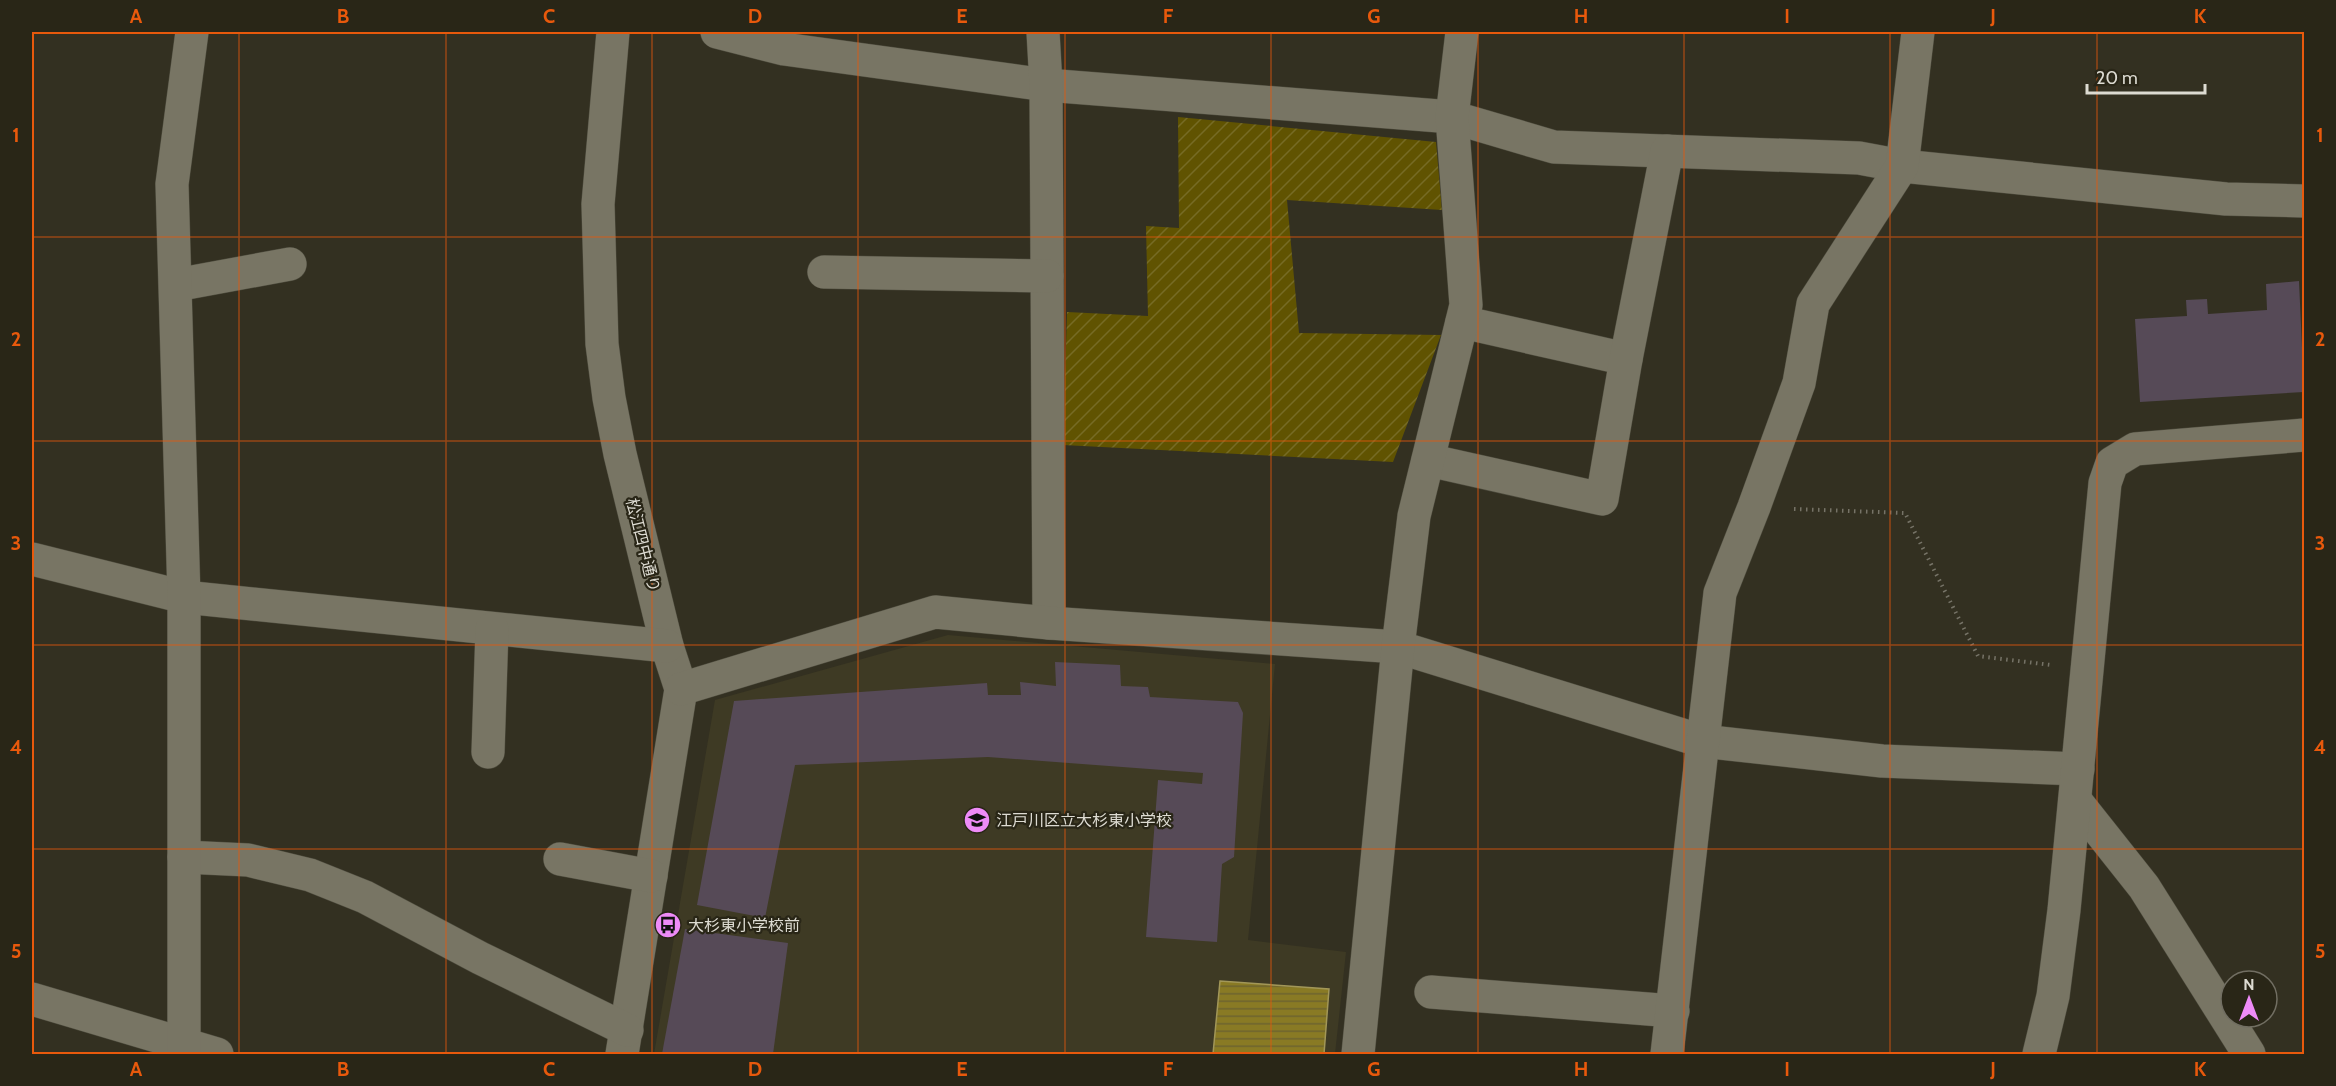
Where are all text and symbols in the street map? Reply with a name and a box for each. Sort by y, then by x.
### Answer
text: A [130,4,143,28]
text: B [337,4,349,28]
text: C [543,4,555,28]
text: D [748,4,762,28]
text: E [956,4,968,28]
text: F [1163,4,1174,28]
text: G [1367,4,1381,28]
text: H [1574,4,1588,28]
text: I [1784,4,1790,28]
text: J [1989,4,1996,28]
text: K [2194,4,2207,28]
scale bar [2087,57,2206,95]
text: 20 m [2096,67,2138,89]
text: 1 [12,123,20,147]
text: 1 [2316,123,2324,147]
text: 2 [11,327,21,351]
text: 2 [2315,327,2325,351]
street label: 松江四中通り [622,496,664,594]
text: 3 [11,531,21,555]
text: 3 [2315,531,2325,555]
text: 4 [10,735,22,759]
text: 4 [2314,735,2326,759]
school or university icon: 江戸川区立大杉東小学校 [962,805,992,835]
place label: 江戸川区立大杉東小学校 [996,811,1172,830]
bus stop icon: 大杉東小学校前 [653,910,683,940]
place label: 大杉東小学校前 [688,916,800,935]
text: 5 [11,939,21,963]
text: 5 [2315,939,2325,963]
north arrow [2219,969,2279,1029]
text: N [2243,975,2255,994]
text: A [130,1057,143,1081]
text: B [337,1057,349,1081]
text: C [543,1057,555,1081]
text: D [748,1057,762,1081]
text: E [956,1057,968,1081]
text: F [1163,1057,1174,1081]
text: G [1367,1057,1381,1081]
text: H [1574,1057,1588,1081]
text: I [1784,1057,1790,1081]
text: J [1989,1057,1996,1081]
text: K [2194,1057,2207,1081]

